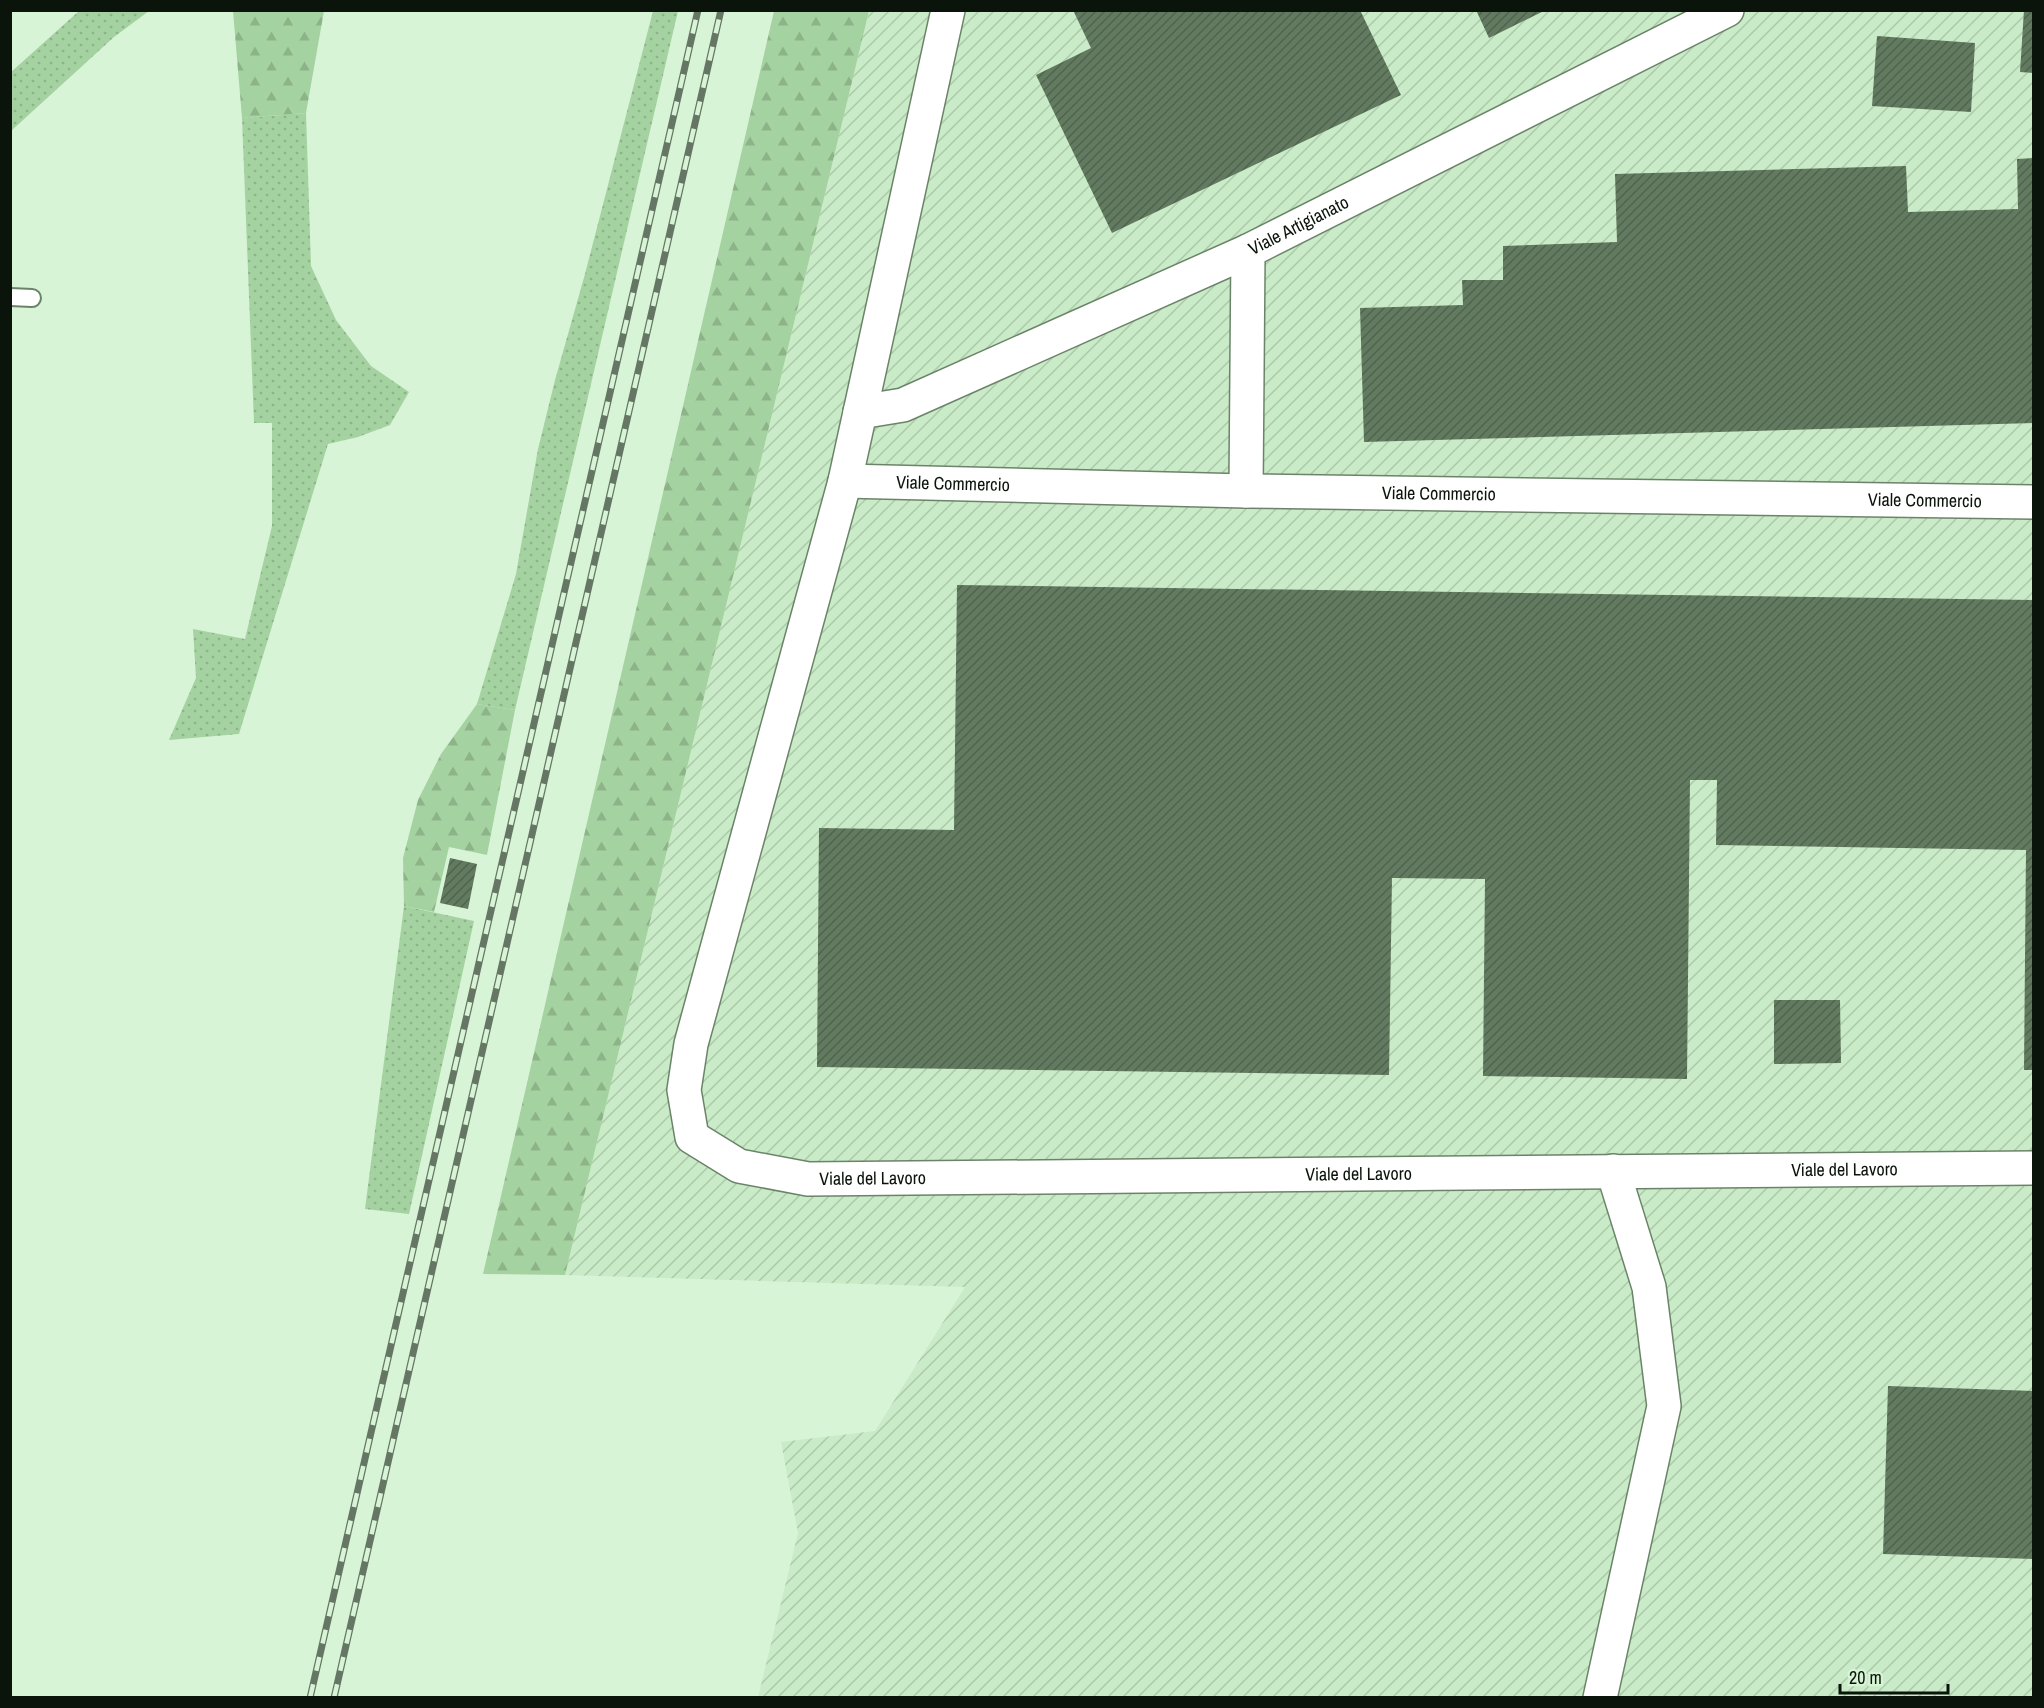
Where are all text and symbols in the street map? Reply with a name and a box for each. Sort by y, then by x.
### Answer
street label: Viale Artigianato [1244,189,1353,261]
street label: Viale Commercio [896,469,1010,497]
street label: Viale Commercio [1382,480,1496,506]
street label: Viale Commercio [1868,487,1982,513]
street label: Viale del Lavoro [1791,1156,1898,1182]
street label: Viale del Lavoro [1305,1161,1412,1187]
street label: Viale del Lavoro [819,1165,926,1191]
scale bar [1840,1657,1948,1695]
text: 20 m [1849,1665,1882,1690]

